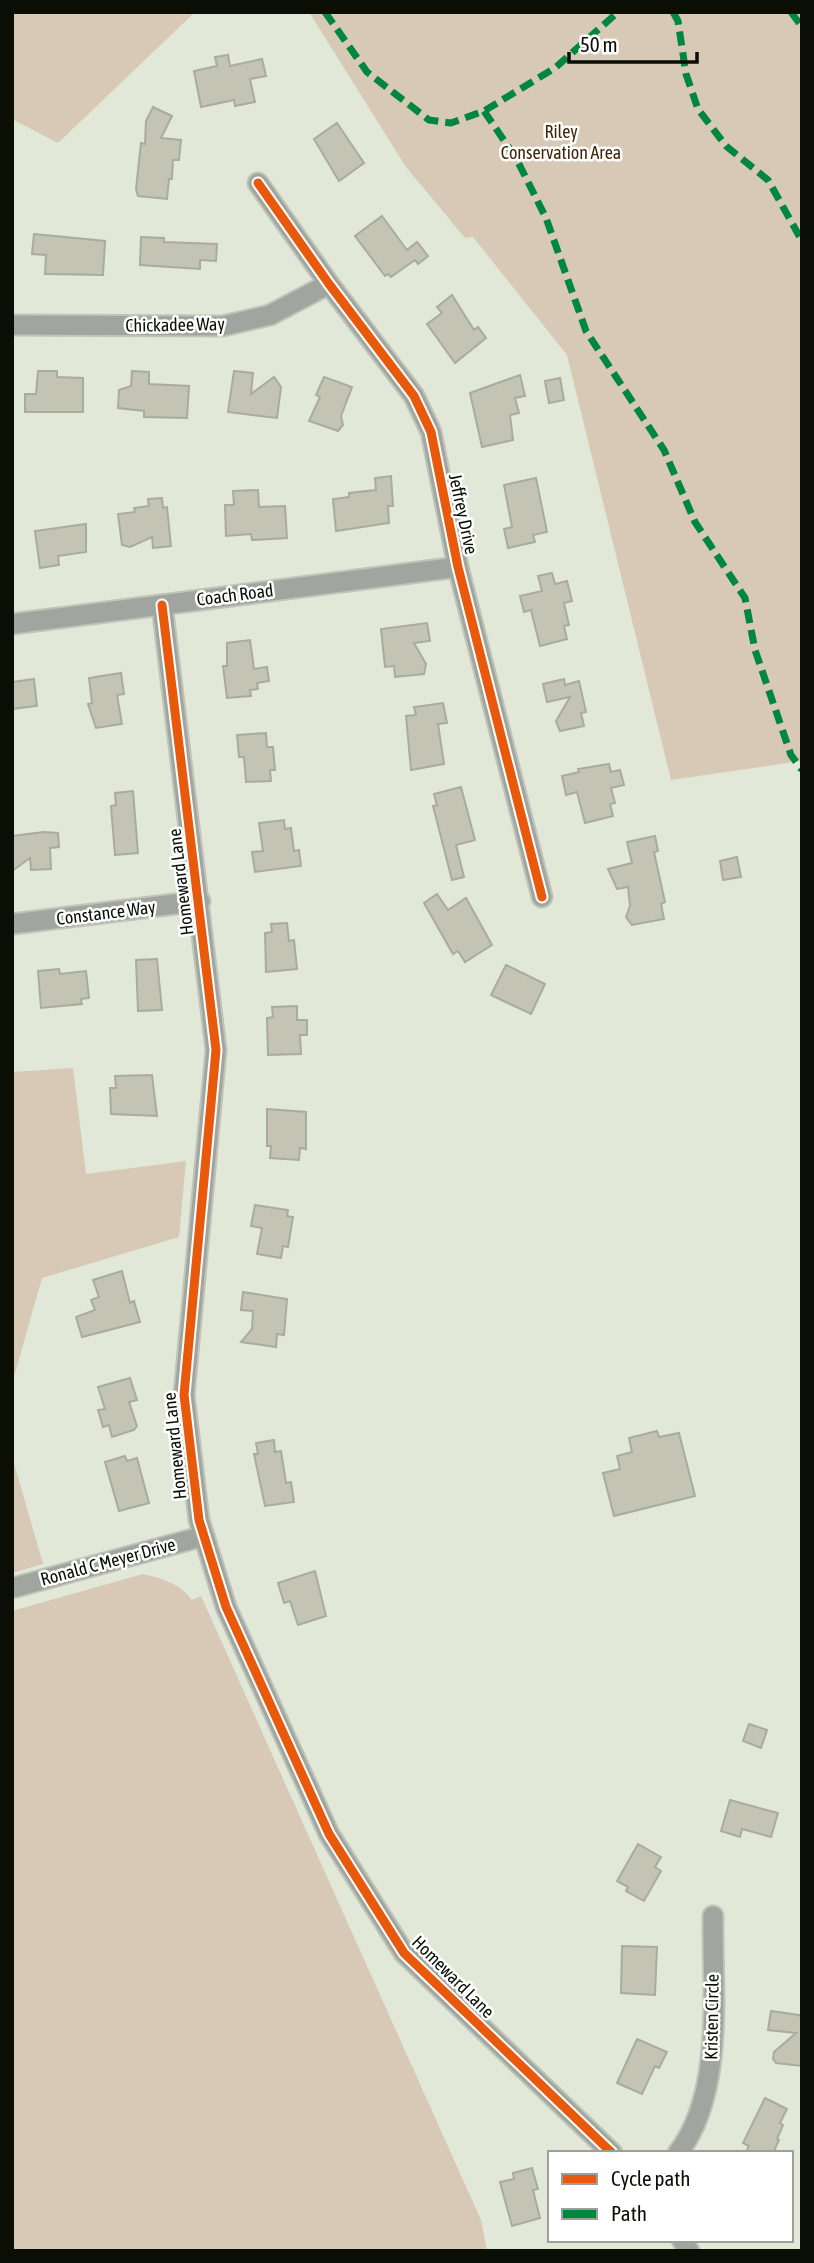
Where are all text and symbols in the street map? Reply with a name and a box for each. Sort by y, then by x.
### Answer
scale bar [569,21,697,65]
text: 50 m [580,32,618,56]
park label: Riley Conservation Area [501,121,621,163]
street label: Chickadee Way [125,313,225,336]
street label: Jeffrey Drive [445,472,482,556]
street label: Coach Road [195,579,275,610]
street label: Homeward Lane [164,828,197,937]
street label: Constance Way [55,896,157,929]
street label: Homeward Lane [158,1392,191,1501]
street label: Ronald C Meyer Drive [38,1533,178,1590]
street label: Homeward Lane [408,1931,499,2022]
street label: Kristen Circle [700,1974,723,2060]
legend [548,2151,793,2242]
text: Cycle path [611,2166,690,2190]
text: Path [611,2201,647,2225]

